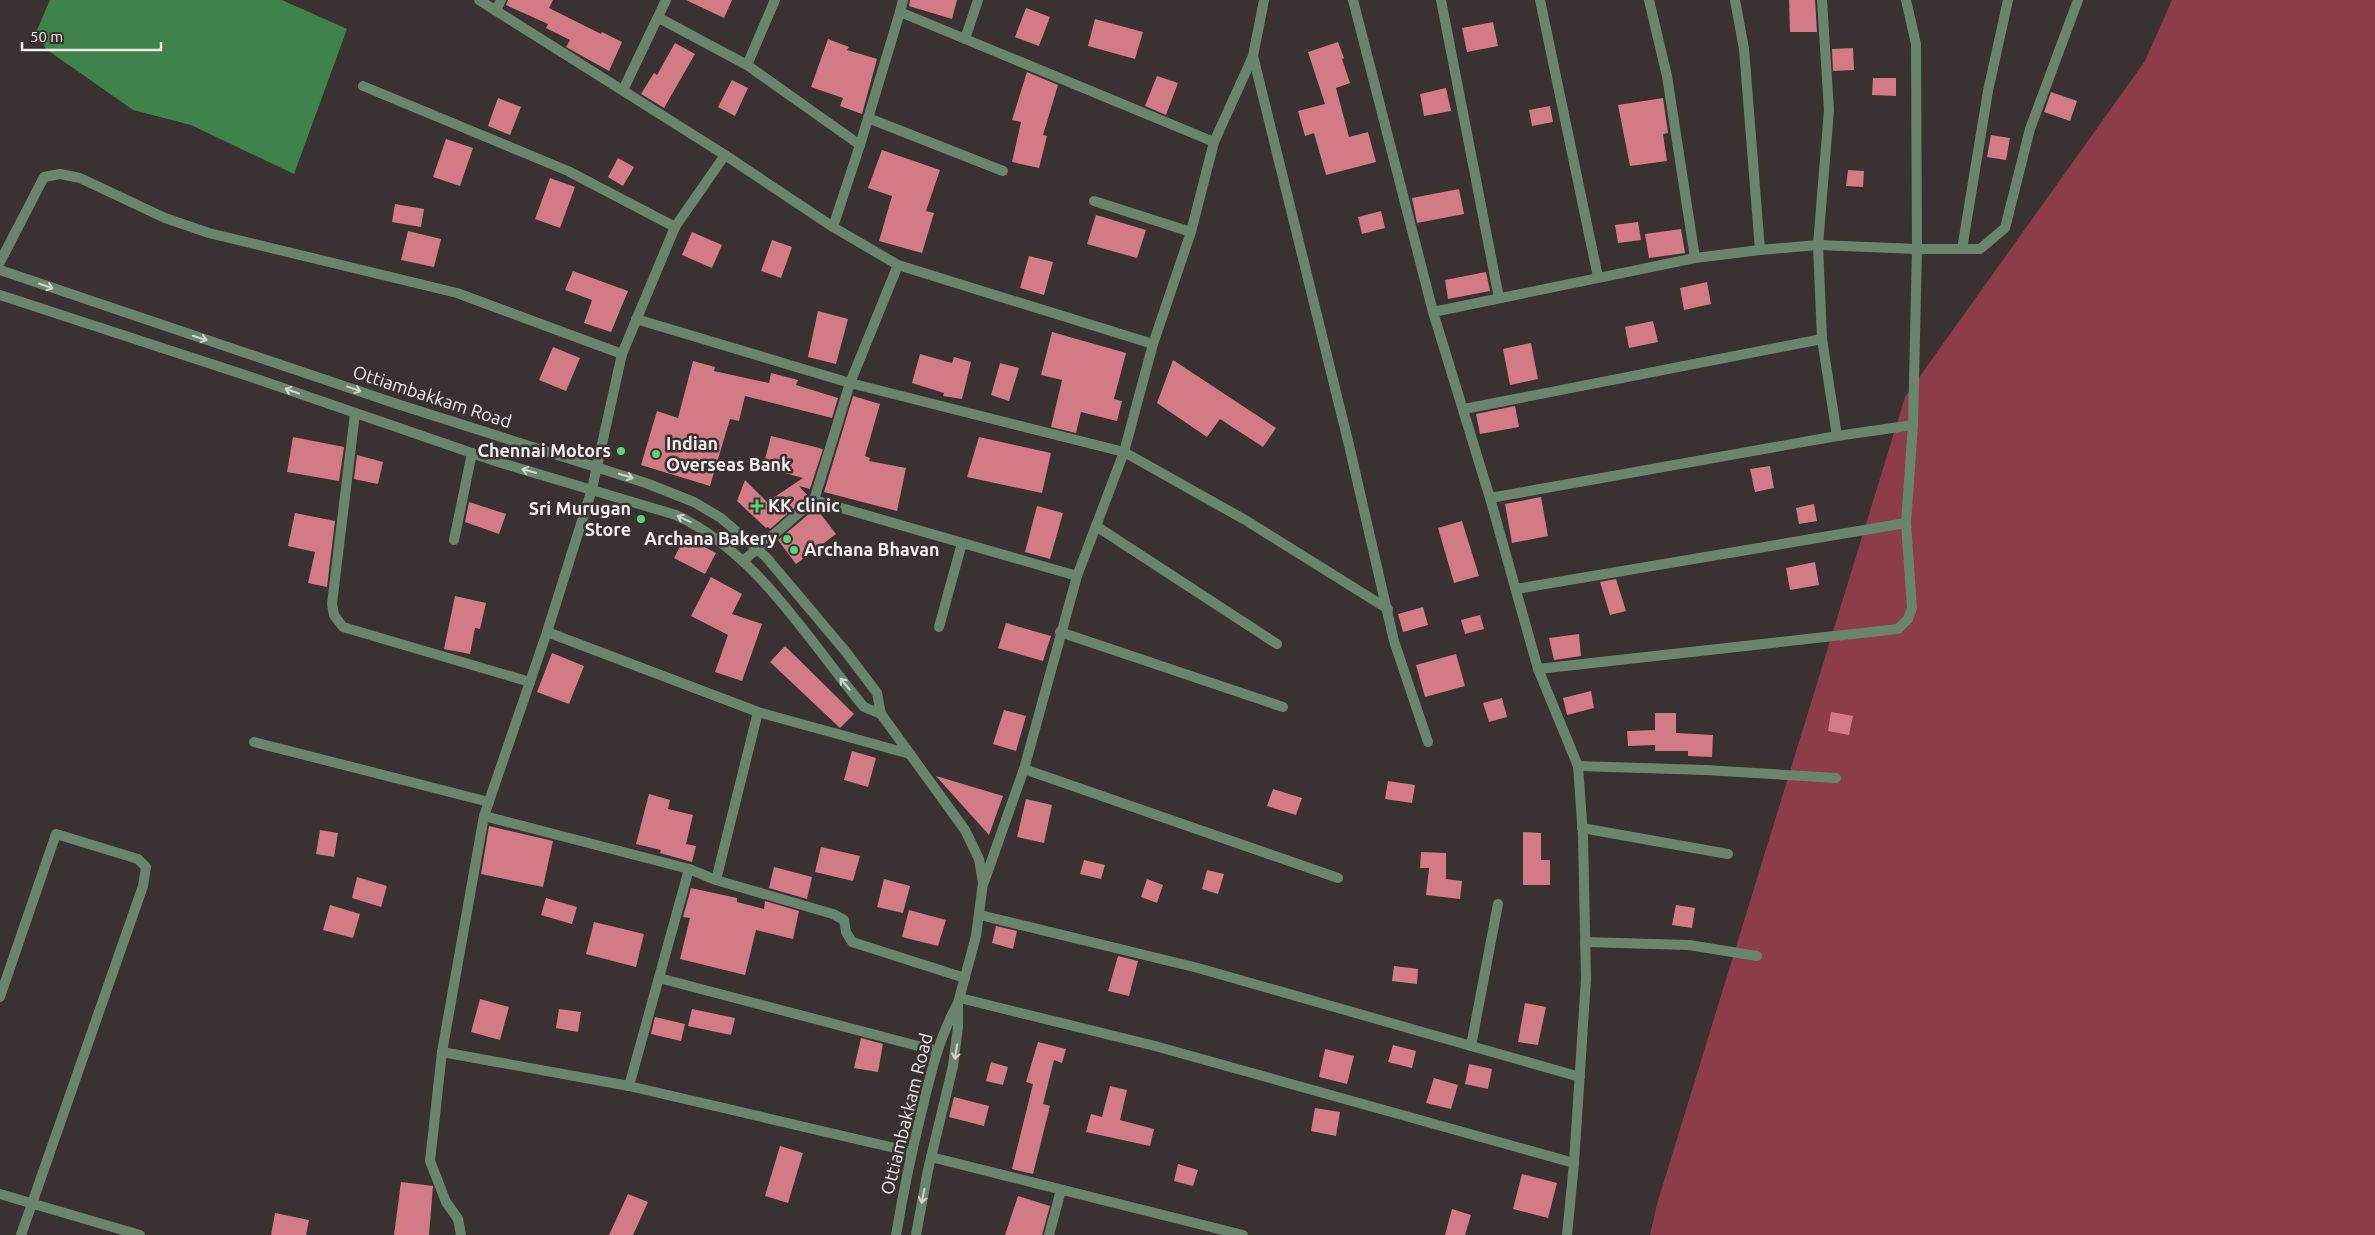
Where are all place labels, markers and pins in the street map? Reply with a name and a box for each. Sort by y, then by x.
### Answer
place label: Indian Overseas Bank [666,433,791,474]
place label: Chennai Motors [477,440,611,460]
marker: Chennai Motors [615,445,627,457]
marker: Indian Overseas Bank [650,448,662,460]
place label: KK clinic [768,495,840,515]
place label: Sri Murugan Store [529,498,631,539]
marker: KK clinic [750,499,764,513]
marker: Sri Murugan Store [635,513,647,525]
place label: Archana Bakery [644,528,777,548]
marker: Archana Bakery [781,533,793,545]
place label: Archana Bhavan [804,539,939,559]
marker: Archana Bhavan [788,544,800,556]

